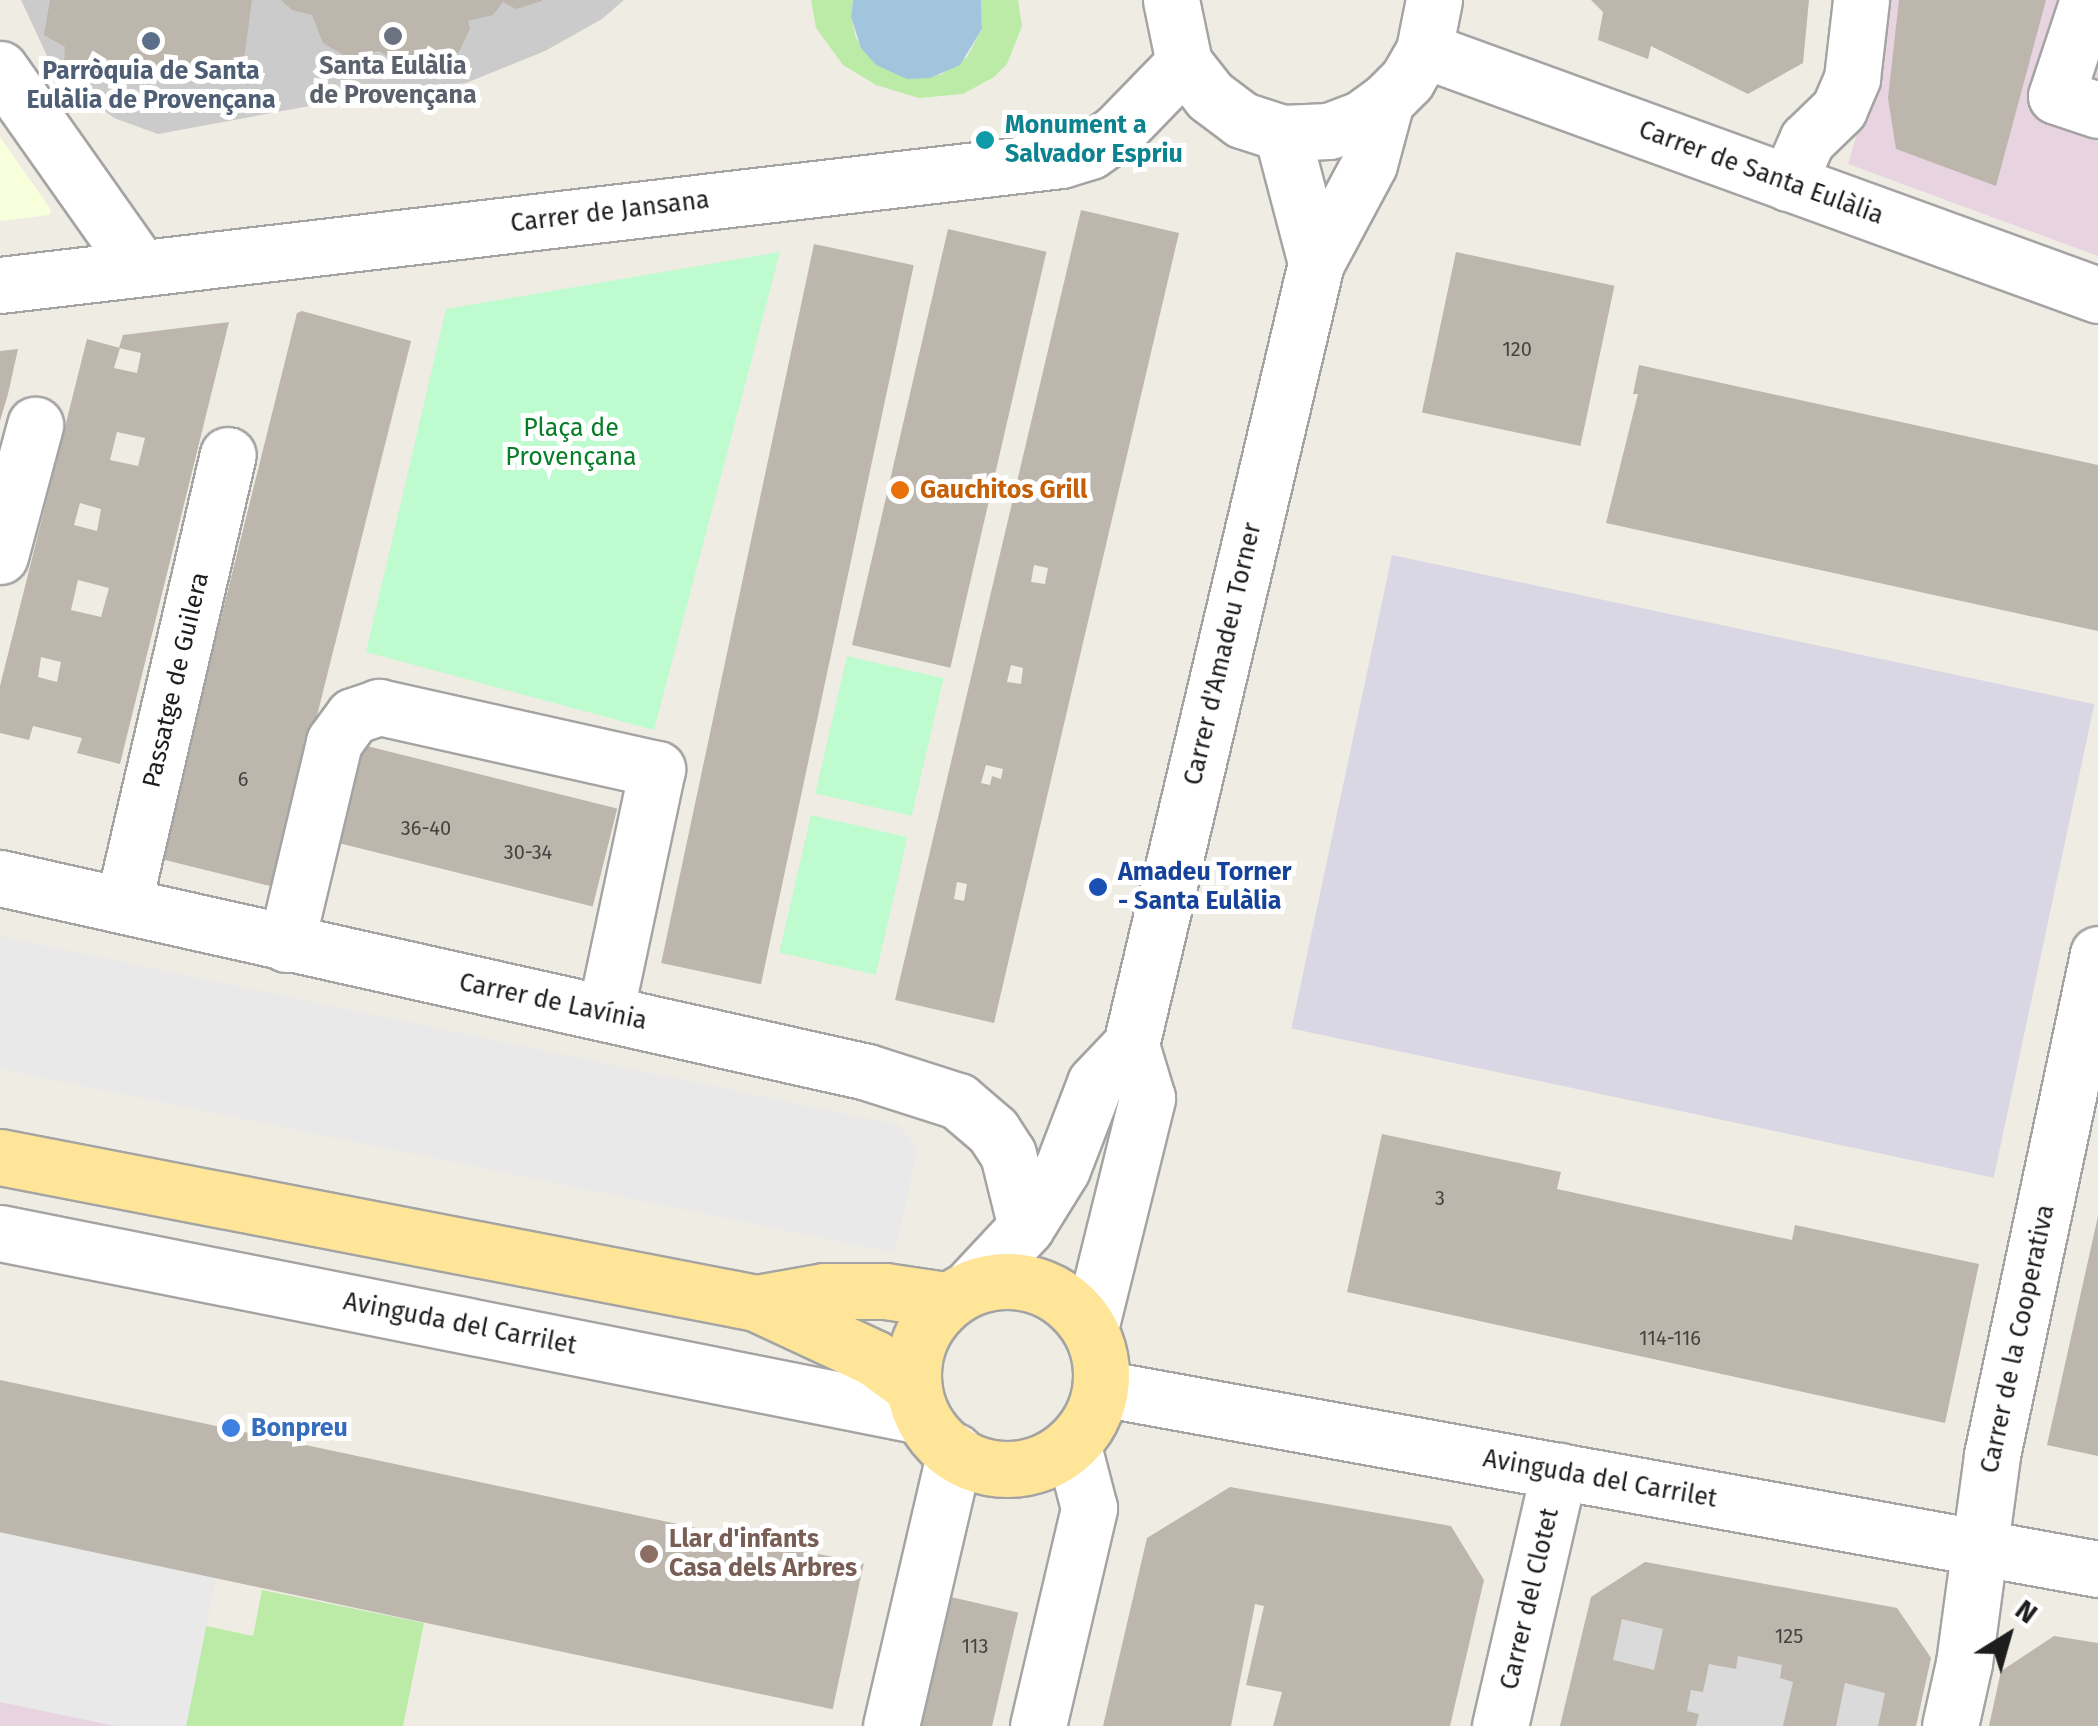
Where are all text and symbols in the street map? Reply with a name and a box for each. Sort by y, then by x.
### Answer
marker: Santa Eulàlia de Provençana [382,25,404,47]
marker: Parròquia de Santa Eulàlia de Provençana [140,30,162,52]
place label: Santa Eulàlia de Provençana [309,52,477,111]
place label: Parròquia de Santa Eulàlia de Provençana [26,57,276,116]
place label: Monument a Salvador Espriu [1005,111,1183,170]
street label: Carrer de Santa Eulàlia [1635,115,1887,231]
marker: Monument a Salvador Espriu [974,129,996,151]
street label: Carrer de Jansana [509,185,711,239]
house number: 120 [1502,337,1532,361]
park label: Plaça de Provençana [505,414,637,473]
place label: Gauchitos Grill [920,475,1087,505]
marker: Gauchitos Grill [889,479,911,501]
street label: Carrer d'Amadeu Torner [1178,520,1268,788]
street label: Passatge de Guilera [137,569,215,791]
house number: 6 [238,767,248,791]
house number: 36-40 [401,816,451,840]
house number: 30-34 [504,840,552,864]
place label: Amadeu Torner - Santa Eulàlia [1118,858,1292,917]
marker: Amadeu Torner - Santa Eulàlia [1087,876,1109,898]
street label: Carrer de Lavínia [456,967,650,1037]
house number: 3 [1435,1186,1445,1210]
street label: Carrer de la Cooperativa [1975,1202,2061,1476]
street label: Avinguda del Carrilet [341,1287,579,1361]
house number: 114-116 [1639,1326,1701,1350]
place label: Bonpreu [251,1413,348,1443]
marker: Bonpreu [220,1417,242,1439]
street label: Avinguda del Carrilet [1481,1444,1719,1514]
street label: Carrer del Clotet [1495,1505,1565,1693]
place label: Llar d'infants Casa dels Arbres [669,1525,857,1584]
marker: Llar d'infants Casa dels Arbres [638,1543,660,1565]
north arrow [1958,1586,2058,1686]
text: N [2009,1593,2044,1630]
house number: 125 [1775,1624,1803,1648]
house number: 113 [961,1634,989,1658]

